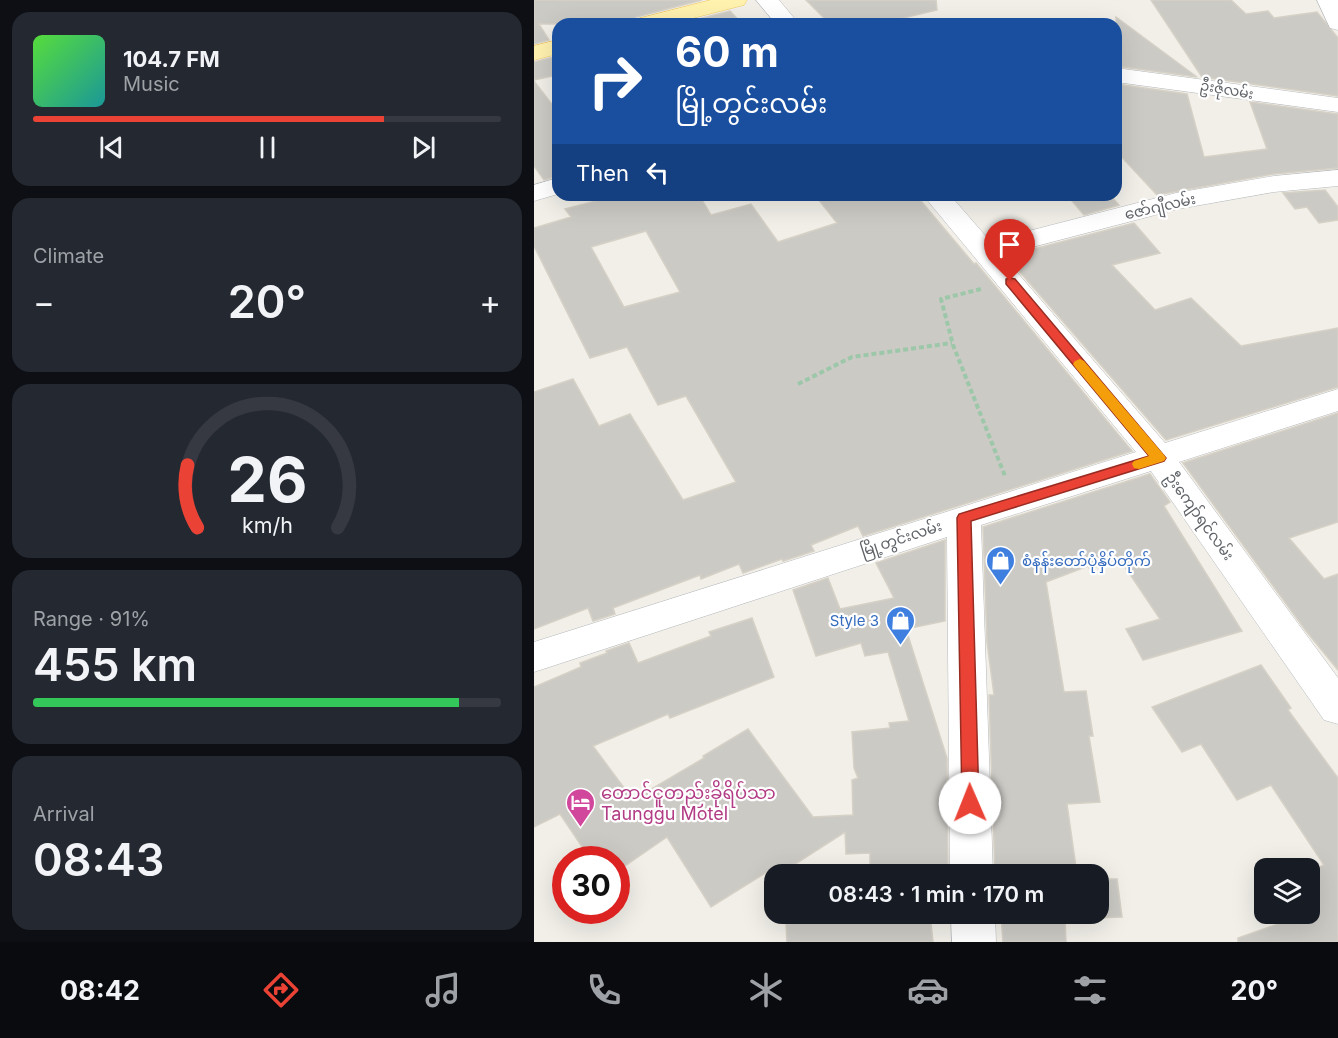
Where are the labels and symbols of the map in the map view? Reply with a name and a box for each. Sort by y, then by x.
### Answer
street label: ဦးဇိုလမ်း [1198,75,1255,106]
street label: ဇော်ဂျီလမ်း [1123,189,1198,226]
pin [984,219,1035,281]
street label: ဦးကျော်ရင်လမ်း [1159,468,1238,566]
street label: မြို့တွင်းလမ်း [858,516,945,563]
shop icon: စံနန်းတော်ပုံနှိပ်တိုက် [985,544,1017,586]
place label: စံနန်းတော်ပုံနှိပ်တိုက် [1022,551,1151,573]
shop icon: Style 3 [884,604,916,646]
place label: Style 3 [830,611,879,630]
position arrow [938,771,1002,835]
place label: တောင်ငူတည်းခိုရိပ်သာ Taunggu Motel [601,779,776,824]
hotel icon: တောင်ငူတည်းခိုရိပ်သာ Taunggu Motel [564,786,596,828]
speed limit sign: 30 [552,846,630,924]

